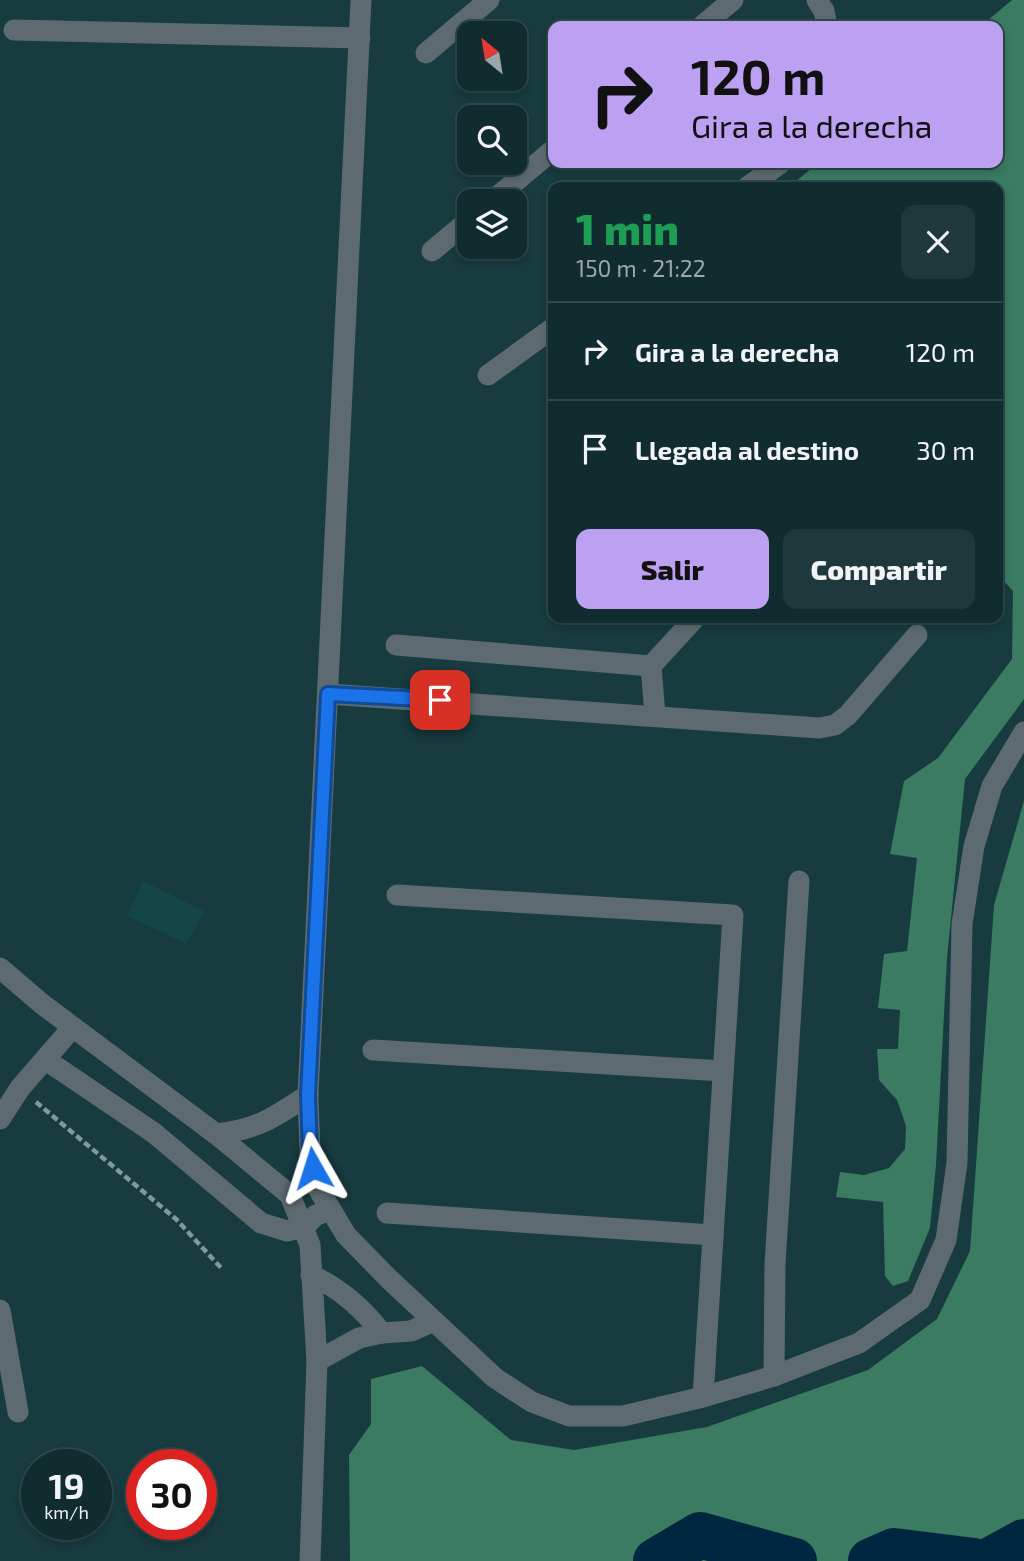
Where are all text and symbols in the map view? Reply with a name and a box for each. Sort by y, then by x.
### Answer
north arrow [457,21,527,91]
map controls [457,21,527,259]
text: 120 m [691,46,825,105]
icon: right [576,49,667,140]
button: search [457,105,527,175]
text: Gira a la derecha [691,106,932,144]
button: layers [457,189,527,259]
text: 1 min [576,203,679,253]
button: close [901,205,975,279]
text: 150 m · 21:22 [576,254,706,282]
icon: right [576,332,614,370]
text: Gira a la derecha [635,336,839,367]
text: 120 m [906,336,975,367]
icon: arrive [576,430,614,468]
text: Llegada al destino [635,434,859,465]
text: 30 m [916,434,975,465]
button: Salir [576,529,769,609]
button: Compartir [783,529,975,609]
pin [410,670,470,730]
icon: arrive [421,681,459,719]
position arrow [276,1131,350,1205]
speed limit sign: 30 [126,1449,217,1540]
text: 19 [49,1464,84,1506]
text: km/h [44,1501,89,1523]

